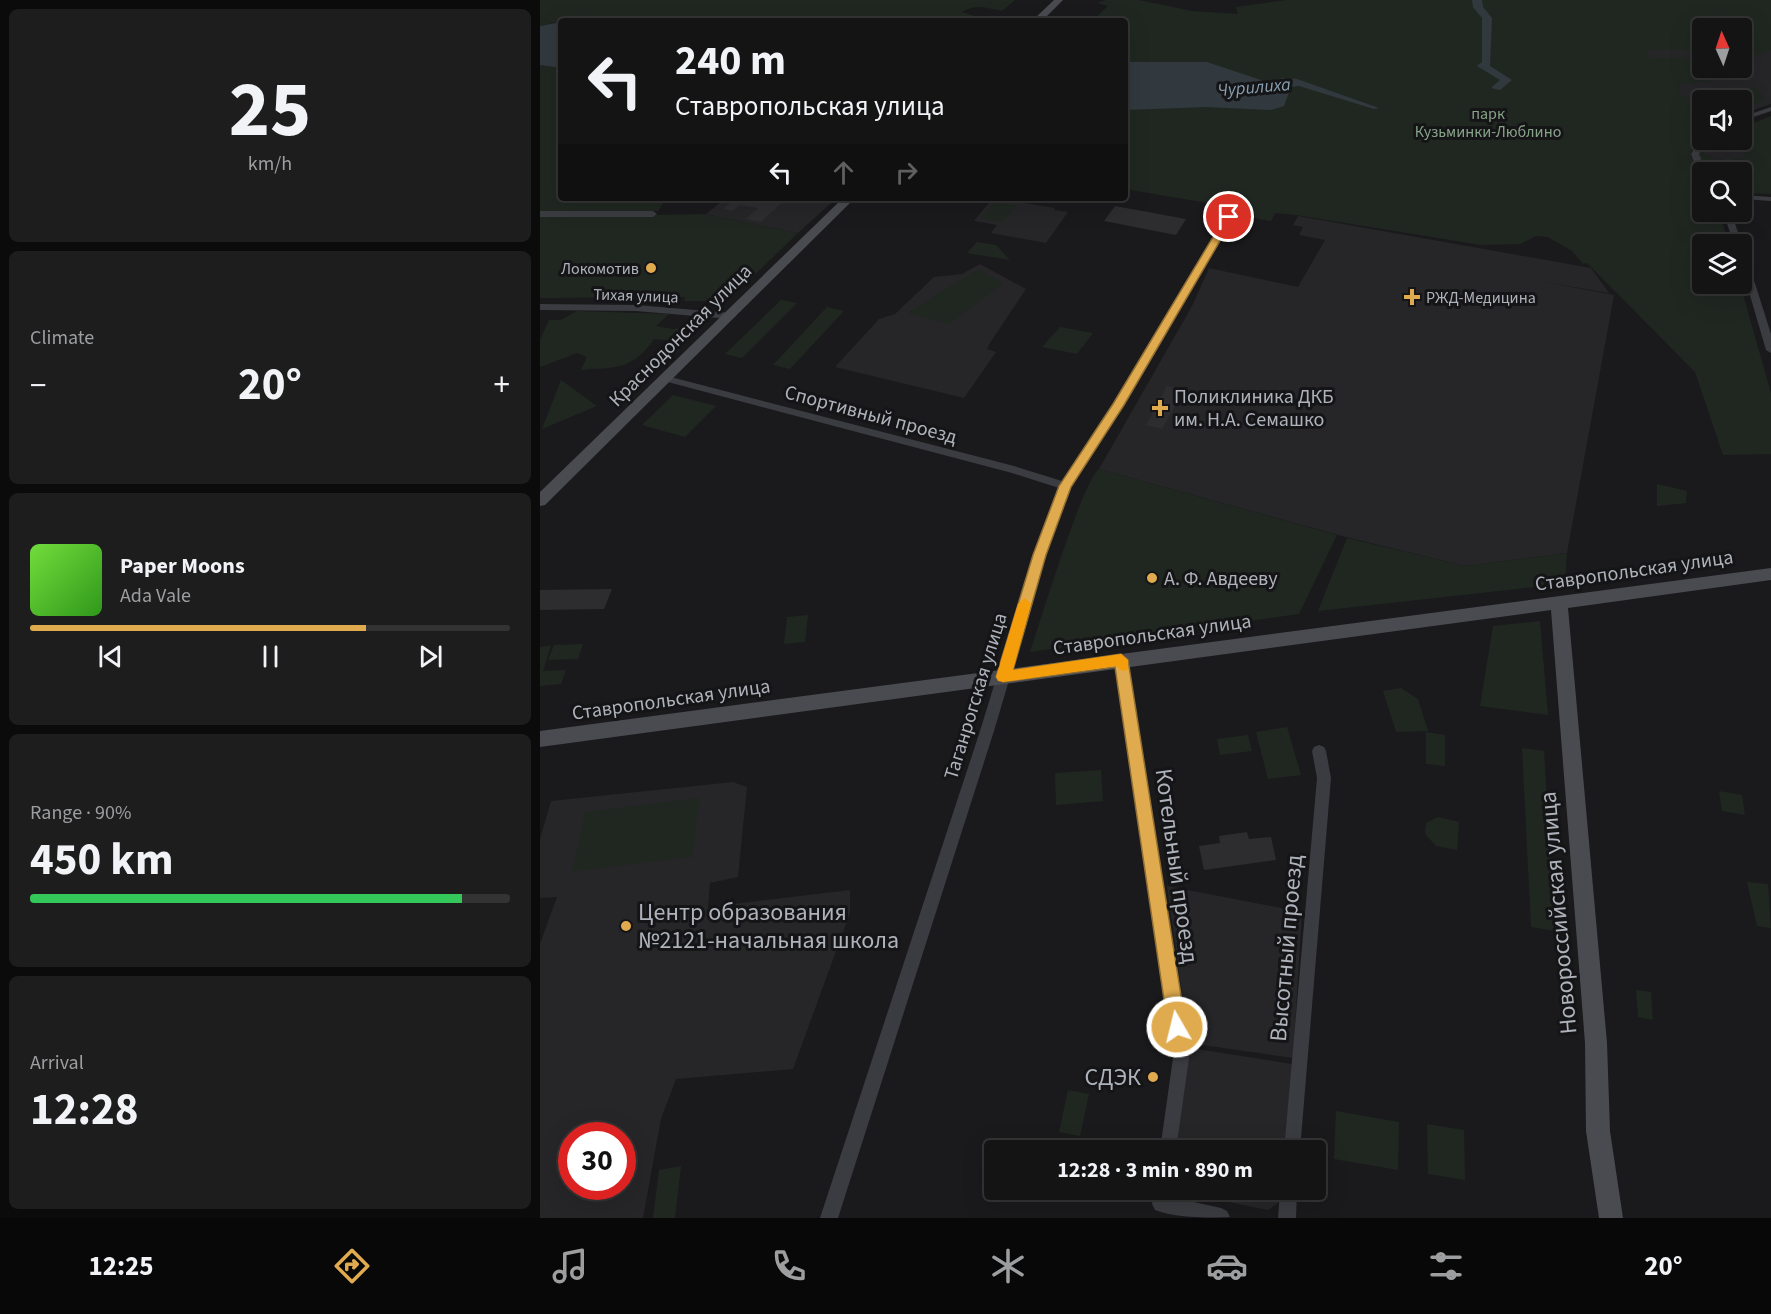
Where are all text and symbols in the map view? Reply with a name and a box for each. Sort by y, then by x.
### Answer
north arrow [1692,18,1752,78]
map controls [1692,18,1752,294]
text: 240 m [675,31,786,91]
icon: left [576,42,654,120]
text: 25 [229,55,311,166]
water label: Чурилиха [1216,72,1292,103]
text: Ставропольская улица [675,87,945,126]
button: sound [1692,90,1752,150]
park label: парк Кузьминки-Люблино [1415,103,1561,143]
text: km/h [248,150,292,178]
icon: left [764,156,797,189]
icon: ahead [827,156,860,189]
icon: right [890,156,923,189]
button: search [1692,162,1752,222]
pin [1203,191,1254,242]
icon: arrive [1212,200,1245,233]
button: layers [1692,234,1752,294]
place label: Локомотив [561,258,639,280]
street label: Краснодонская улица [603,258,759,414]
marker: Локомотив [644,261,658,275]
street label: Тихая улица [593,284,679,308]
place label: РЖД-Медицина [1426,287,1536,309]
marker: РЖД-Медицина [1403,288,1421,306]
text: Climate [30,324,94,352]
text: 20° [238,353,302,417]
text: − [30,362,46,409]
text: + [494,362,510,409]
street label: Спортивный проезд [781,378,960,452]
place label: Поликлиника ДКБ им. Н.А. Семашко [1174,383,1334,434]
marker: Поликлиника ДКБ им. Н.А. Семашко [1151,399,1169,417]
street label: Ставропольская улица [1533,543,1735,599]
text: Paper Moons [120,550,245,582]
place label: А. Ф. Авдееву [1164,565,1278,593]
marker: А. Ф. Авдееву [1145,571,1159,585]
text: Ada Vale [120,582,191,610]
street label: Ставропольская улица [1051,607,1253,663]
street label: Таганрогская улица [937,609,1015,783]
icon: previous [94,640,127,673]
icon: pause [254,640,287,673]
icon: next [414,640,447,673]
street label: Ставропольская улица [570,672,772,728]
street label: Котельный проезд [1145,766,1208,966]
street label: Новороссийская улица [1530,790,1587,1036]
text: Range · 90% [30,799,131,827]
text: 450 km [30,828,174,892]
street label: Высотный проезд [1261,853,1312,1043]
place label: Центр образования №2121-начальная школа [638,895,899,958]
marker: Центр образования №2121-начальная школа [619,919,633,933]
position arrow [1145,995,1209,1059]
text: Arrival [30,1049,84,1077]
place label: СДЭК [1084,1060,1141,1095]
marker: СДЭК [1146,1070,1160,1084]
text: 12:28 [30,1078,139,1142]
speed limit sign: 30 [558,1122,636,1200]
text: 12:28 · 3 min · 890 m [1057,1154,1253,1186]
icon: directions [331,1245,373,1287]
icon: music [549,1245,591,1287]
icon: phone [768,1245,810,1287]
icon: climate [987,1245,1029,1287]
icon: car [1206,1245,1248,1287]
icon: filters [1425,1245,1467,1287]
text: 12:25 [88,1247,154,1286]
text: 20° [1644,1247,1683,1286]

